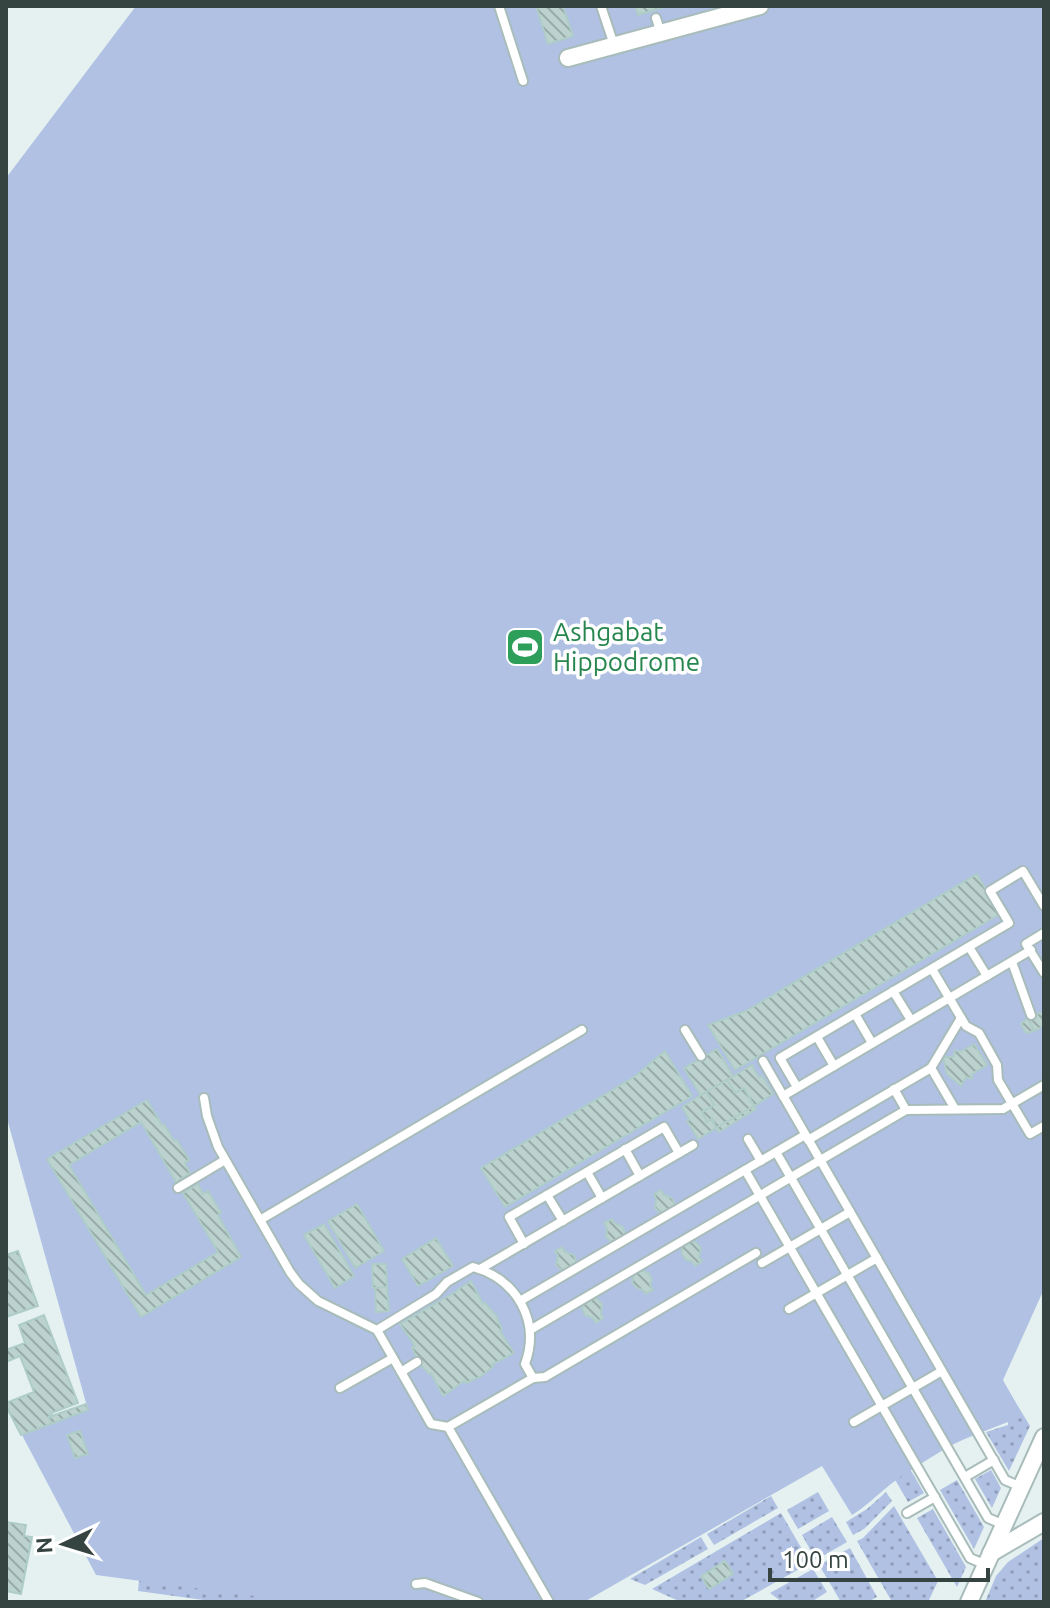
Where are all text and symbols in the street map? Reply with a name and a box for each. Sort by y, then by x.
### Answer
place label: Ashgabat Hippodrome [553,617,700,676]
sports icon: Ashgabat Hippodrome [504,626,546,668]
north arrow [24,1504,104,1584]
scale bar [770,1532,988,1582]
text: N [31,1536,57,1554]
text: 100 m [782,1546,849,1573]

